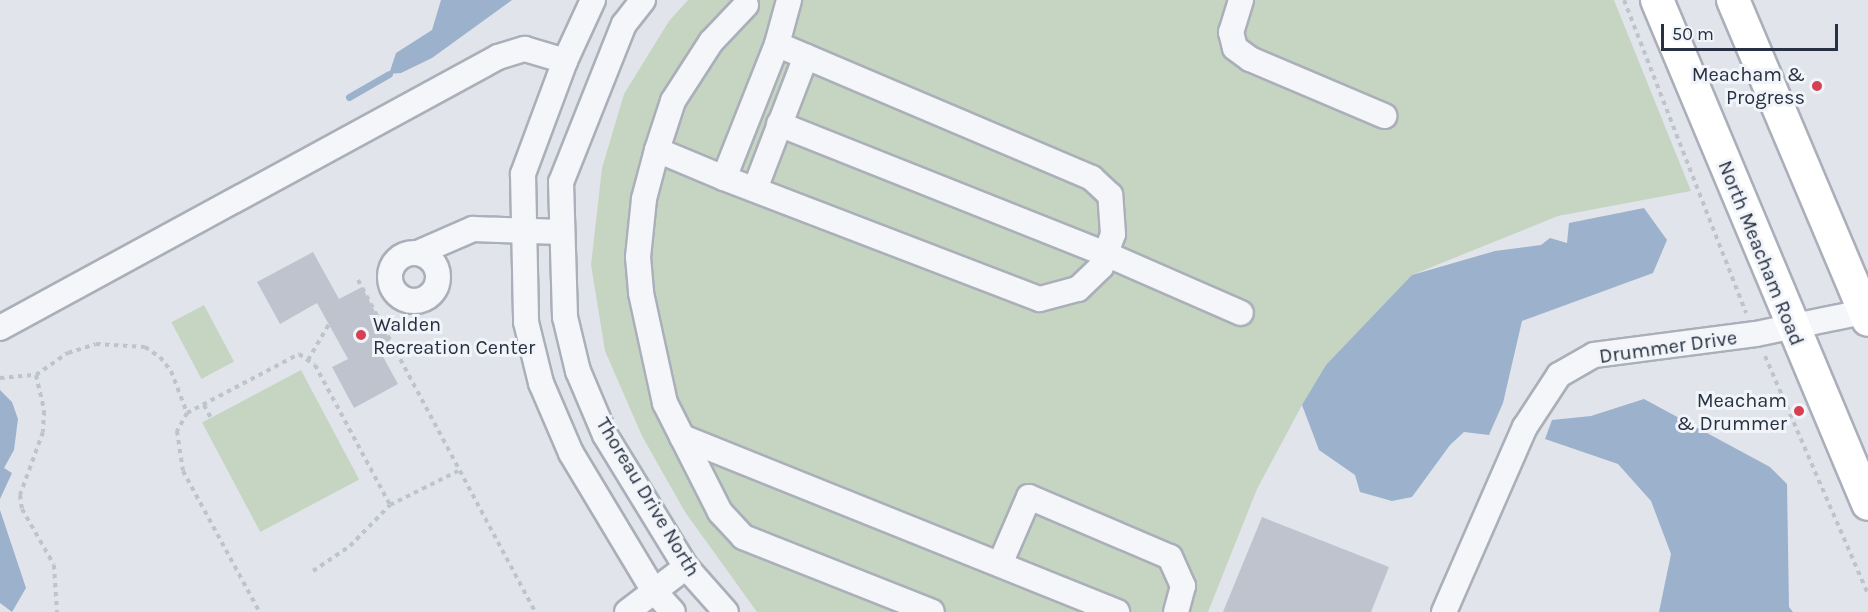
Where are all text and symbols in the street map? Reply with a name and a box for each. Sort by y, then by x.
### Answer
scale bar [1664,12,1841,50]
text: 50 m [1672,23,1714,45]
place label: Meacham & Progress [1692,62,1805,109]
marker: Meacham & Progress [1810,79,1824,93]
street label: North Meacham Road [1713,157,1809,349]
place label: Walden Recreation Center [373,312,535,359]
street label: Drummer Drive [1598,325,1738,369]
marker: Walden Recreation Center [354,328,368,342]
place label: Meacham & Drummer [1677,388,1787,435]
marker: Meacham & Drummer [1792,404,1806,418]
street label: Thoreau Drive North [591,413,705,581]

